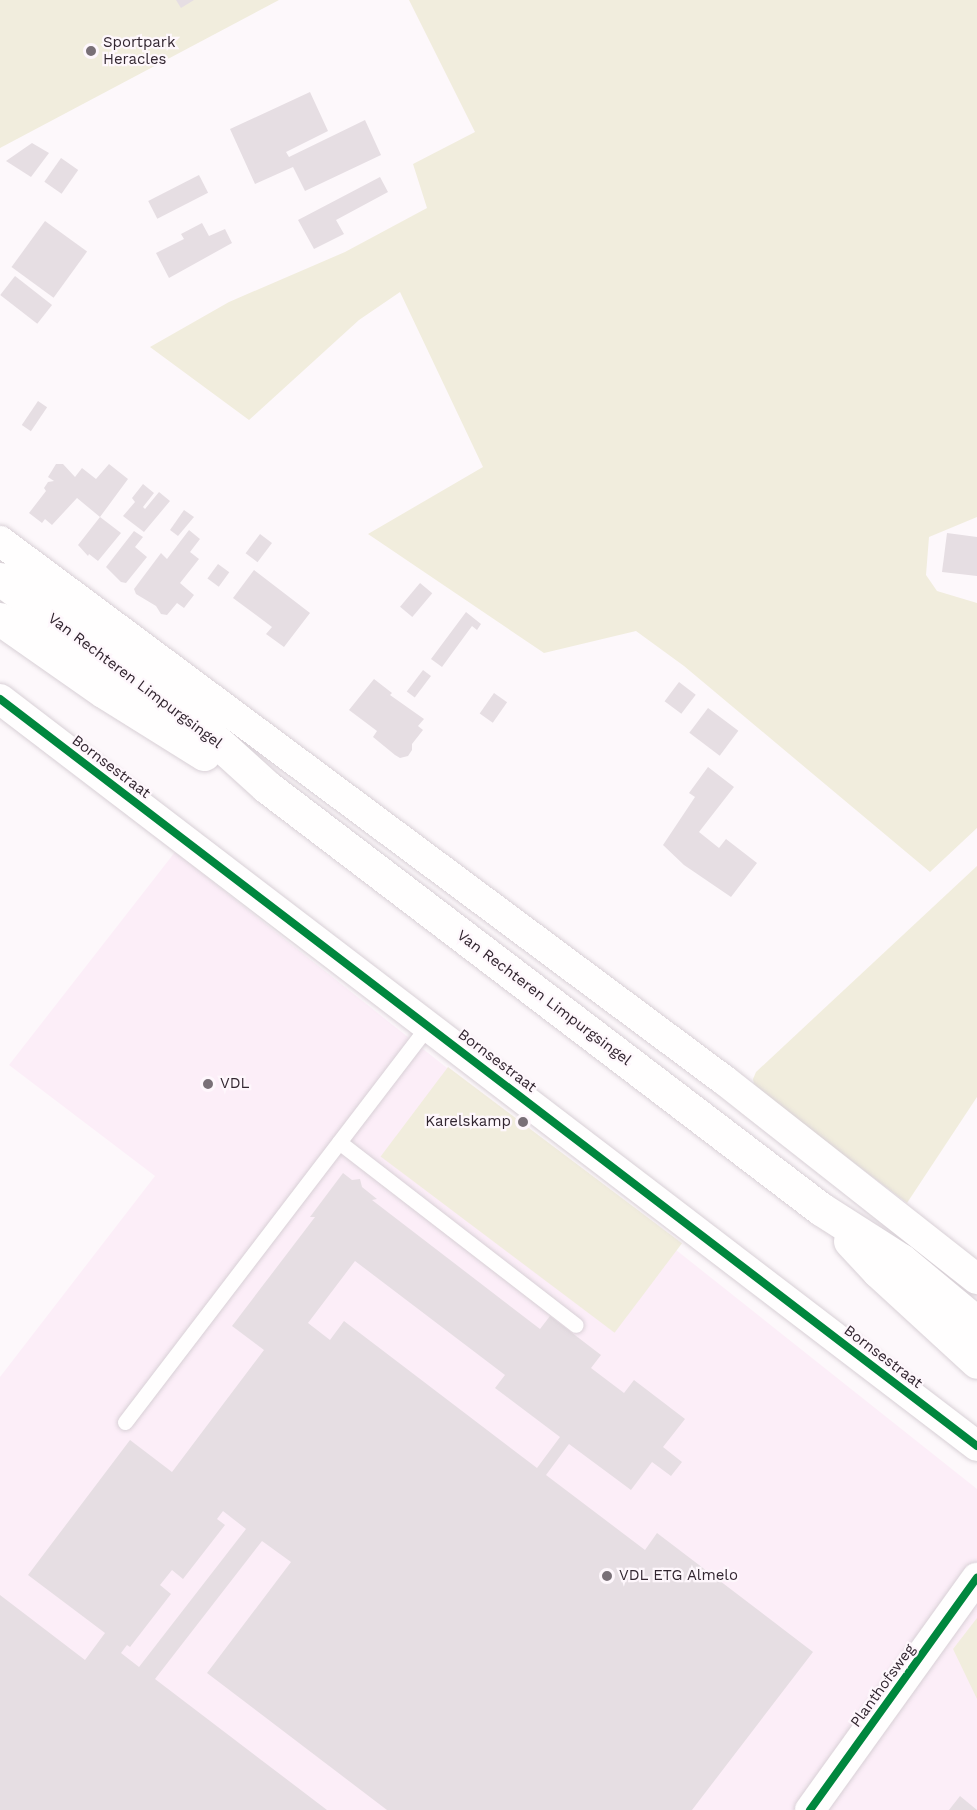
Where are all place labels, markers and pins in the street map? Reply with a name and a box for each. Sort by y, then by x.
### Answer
place label: Sportpark Heracles [103,33,175,68]
marker: Sportpark Heracles [84,44,98,58]
place label: VDL [220,1075,250,1093]
marker: VDL [201,1077,215,1091]
place label: Karelskamp [425,1113,511,1131]
marker: Karelskamp [516,1115,530,1129]
place label: VDL ETG Almelo [619,1567,739,1585]
marker: VDL ETG Almelo [600,1569,614,1583]

